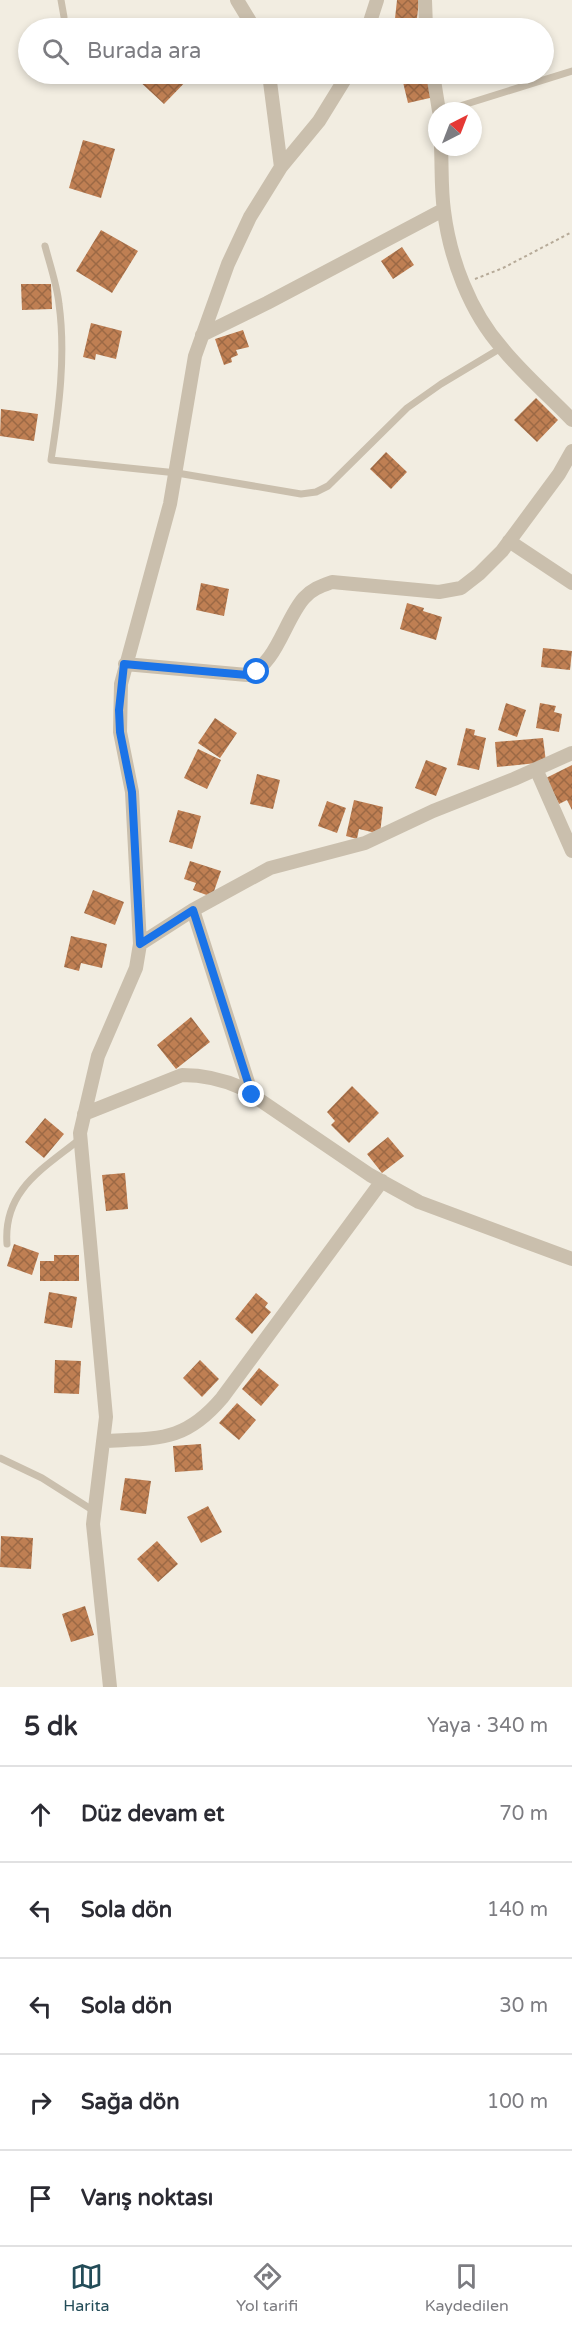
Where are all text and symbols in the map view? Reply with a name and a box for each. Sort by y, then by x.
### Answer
search box [18,18,554,84]
icon: search [39,35,72,68]
text: Burada ara [87,38,201,64]
north arrow [428,102,482,156]
route start [243,658,269,684]
route end [238,1081,264,1107]
text: 5 dk [24,1711,78,1742]
text: Yaya · 340 m [427,1714,548,1738]
icon: ahead [24,1798,57,1831]
text: Düz devam et [81,1801,224,1827]
text: 70 m [499,1802,548,1826]
icon: left [24,1894,57,1927]
text: Sola dön [81,1897,172,1923]
text: 140 m [487,1898,548,1922]
icon: left [24,1990,57,2023]
text: Sola dön [81,1993,172,2019]
text: 30 m [499,1994,548,2018]
icon: right [24,2086,57,2119]
text: Sağa dön [81,2089,180,2115]
text: 100 m [487,2090,548,2114]
icon: arrive [24,2182,57,2215]
text: Varış noktası [81,2185,213,2211]
tab: Harita [63,2260,110,2316]
tab: Yol tarifi [236,2260,298,2316]
tab: Kaydedilen [425,2260,509,2316]

